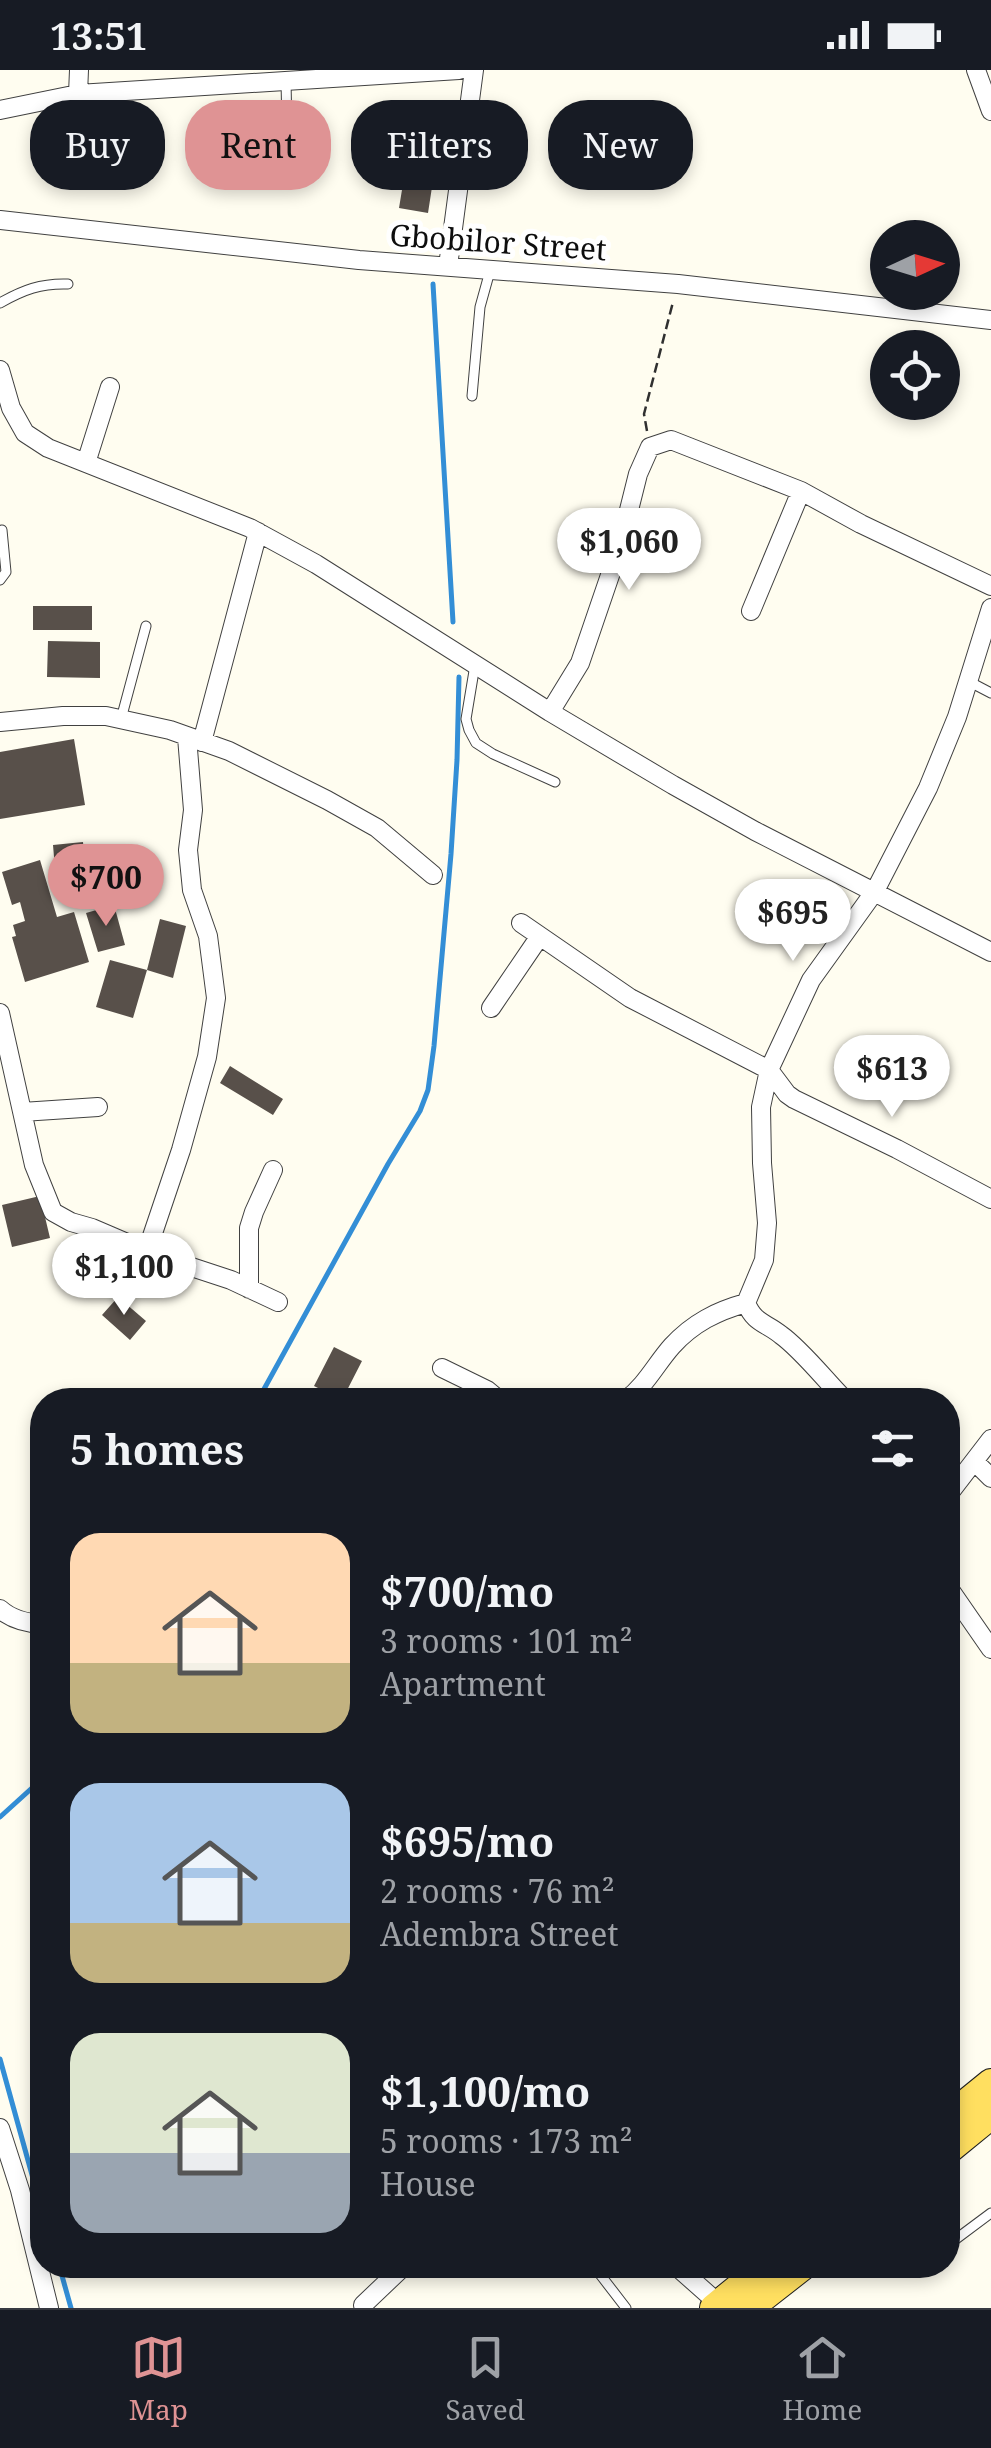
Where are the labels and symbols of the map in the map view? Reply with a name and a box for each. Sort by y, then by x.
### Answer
street label: Gbobilor Street [388,213,608,270]
north arrow [870,220,960,310]
pin: $1,060 [548,508,710,593]
pin: $700 [47,844,165,929]
pin: $695 [734,879,852,964]
pin: $613 [833,1035,951,1120]
pin: $1,100 [43,1233,205,1318]

